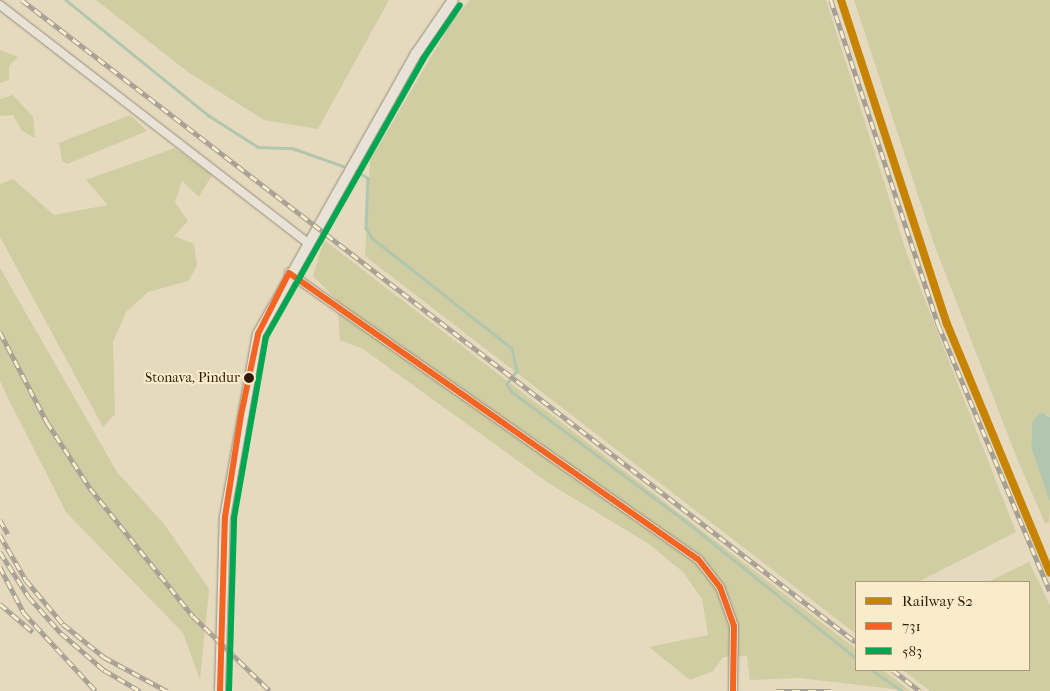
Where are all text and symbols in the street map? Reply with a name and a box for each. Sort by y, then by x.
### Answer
place label: Stonava, Pindur [145,370,240,386]
marker: Stonava, Pindur [244,373,254,383]
legend [855,581,1030,671]
text: Railway S2 [902,592,973,610]
text: 731 [902,617,921,635]
text: 583 [902,642,922,660]

